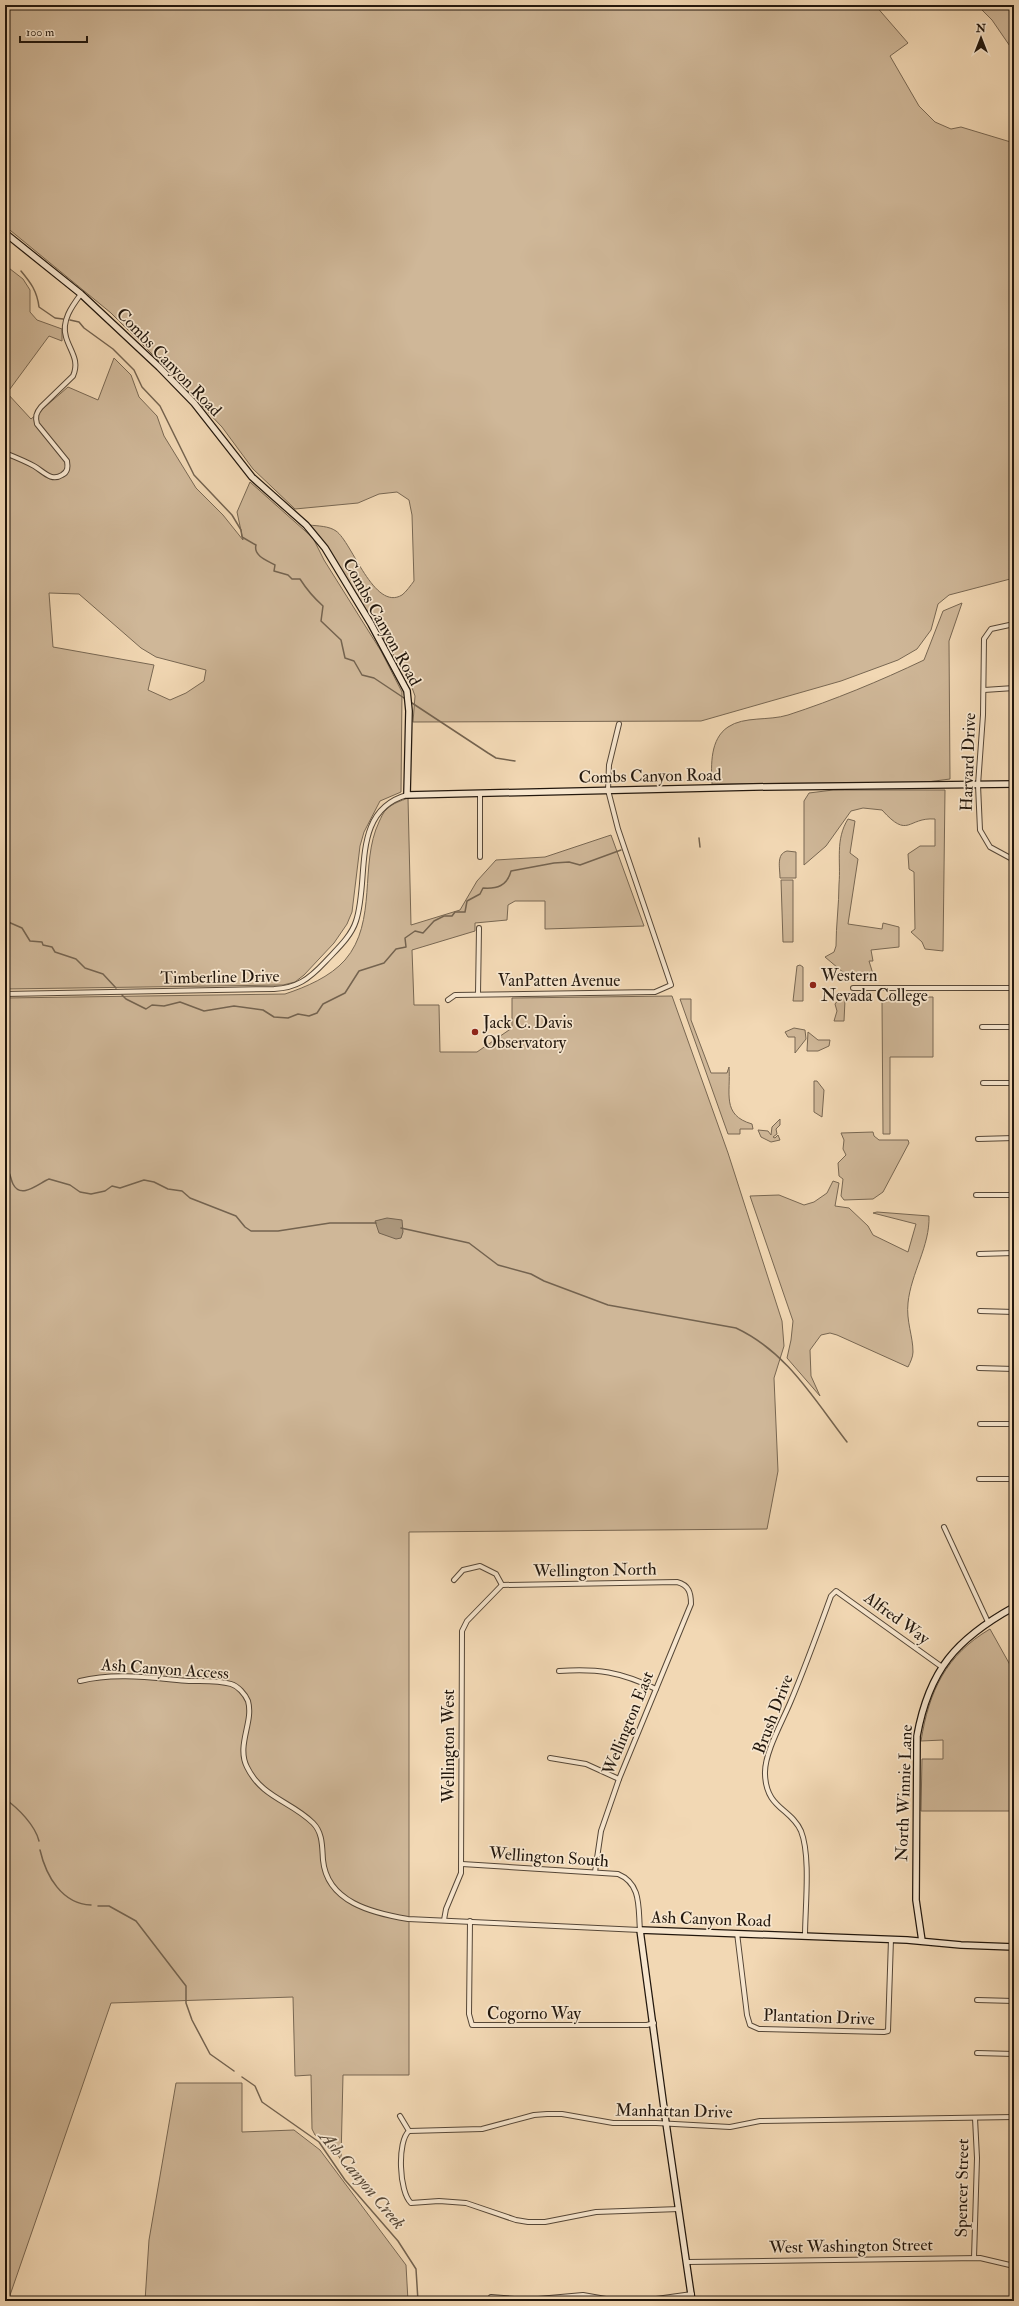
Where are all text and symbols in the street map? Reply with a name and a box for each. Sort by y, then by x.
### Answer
scale bar [20,18,87,44]
north arrow [961,18,1001,58]
text: N [975,22,987,35]
text: 100 m [26,25,55,40]
street label: Combs Canyon Road [111,303,227,422]
street label: Combs Canyon Road [337,554,426,691]
street label: Harvard Drive [956,712,980,812]
street label: Combs Canyon Road [578,764,722,789]
street label: Timberline Drive [160,965,280,989]
place label: Western Nevada College [820,965,928,1006]
street label: VanPatten Avenue [498,970,620,991]
marker: Western Nevada College [808,980,818,990]
place label: Jack C. Davis Observatory [482,1012,573,1054]
marker: Jack C. Davis Observatory [470,1027,480,1037]
street label: Wellington North [532,1558,657,1582]
street label: Alfred Way [859,1587,934,1650]
street label: Ash Canyon Access [99,1654,230,1685]
street label: Wellington East [597,1668,658,1779]
street label: Brush Drive [748,1671,798,1757]
street label: Wellington West [438,1689,459,1804]
street label: North Winnie Lane [891,1724,917,1862]
street label: Wellington South [487,1842,610,1872]
street label: Ash Canyon Road [649,1906,772,1933]
street label: Cogorno Way [487,2003,582,2025]
street label: Plantation Drive [763,2005,875,2029]
street label: Manhattan Drive [615,2099,733,2123]
water label: Ash Canyon Creek [313,2124,410,2234]
street label: Spencer Street [951,2138,974,2238]
street label: West Washington Street [768,2234,934,2258]

